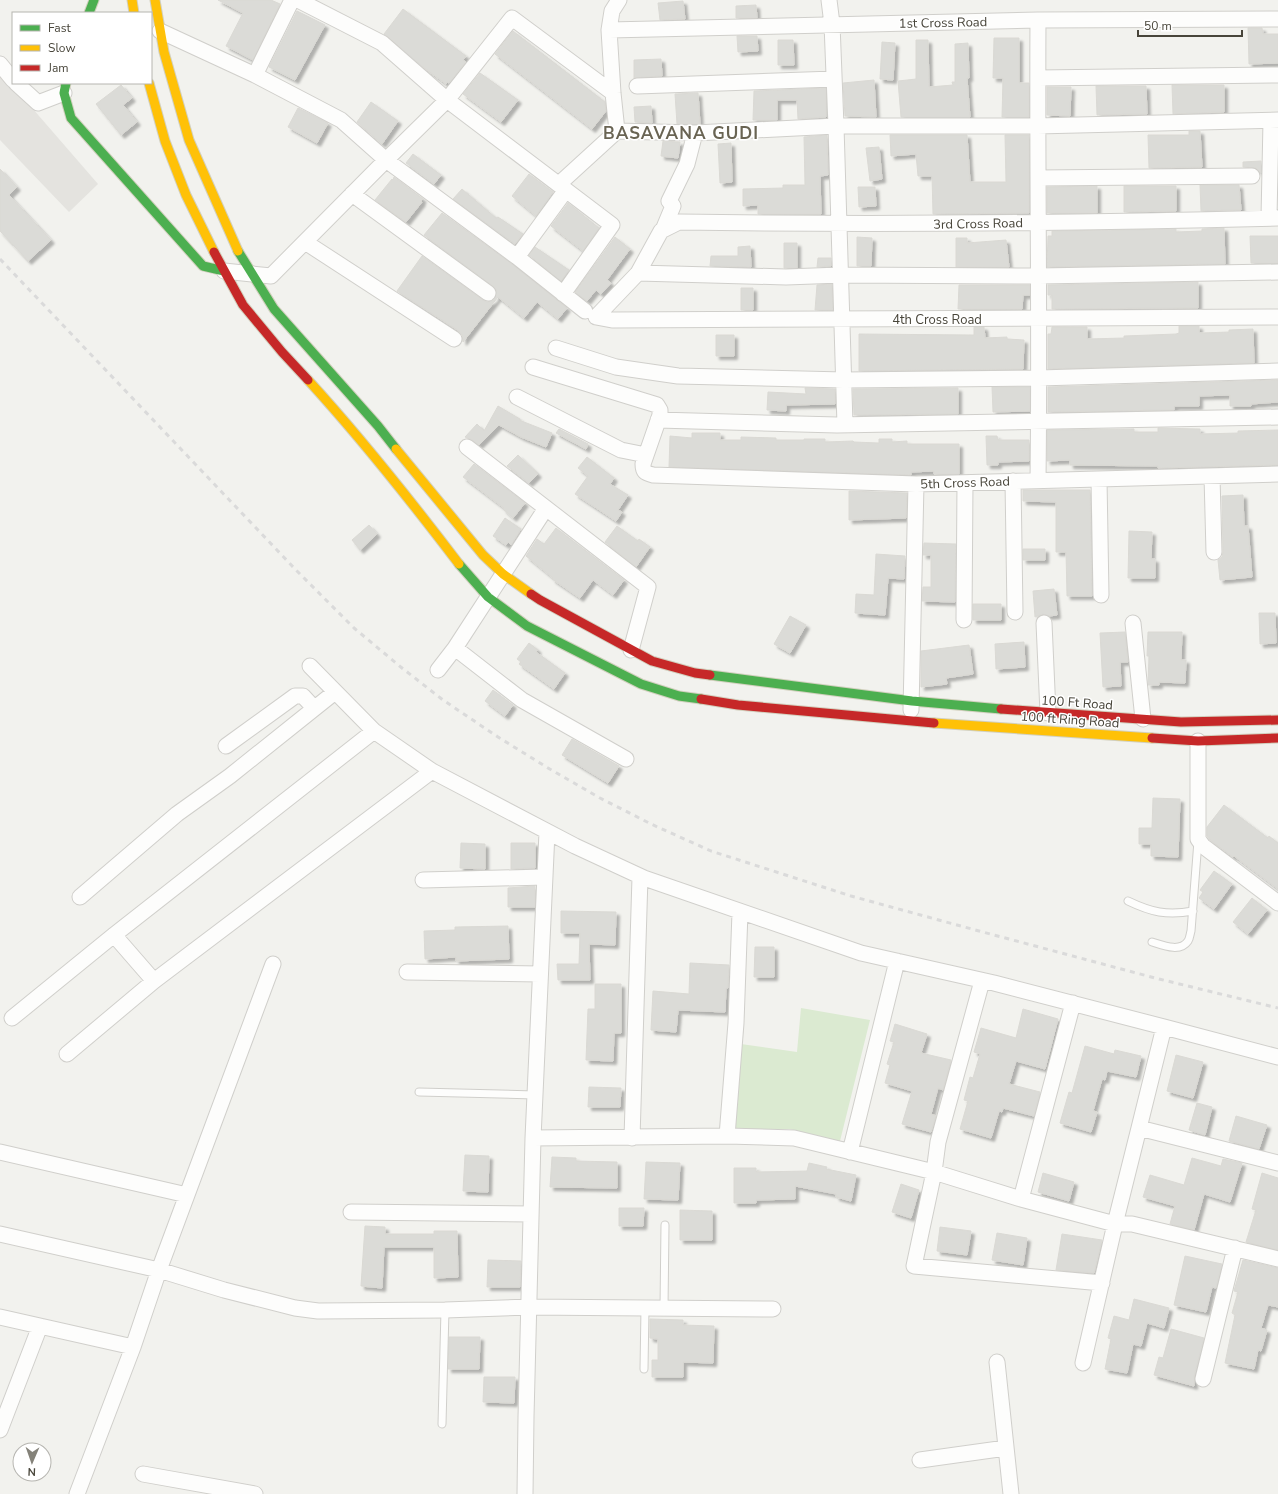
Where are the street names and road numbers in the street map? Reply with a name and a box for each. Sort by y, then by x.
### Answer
street label: 1st Cross Road [899,13,987,33]
street label: 3rd Cross Road [933,214,1023,234]
street label: 4th Cross Road [892,311,982,329]
street label: 5th Cross Road [920,472,1010,494]
street label: 100 Ft Road [1040,692,1113,714]
street label: 100 ft Ring Road [1020,708,1120,732]

